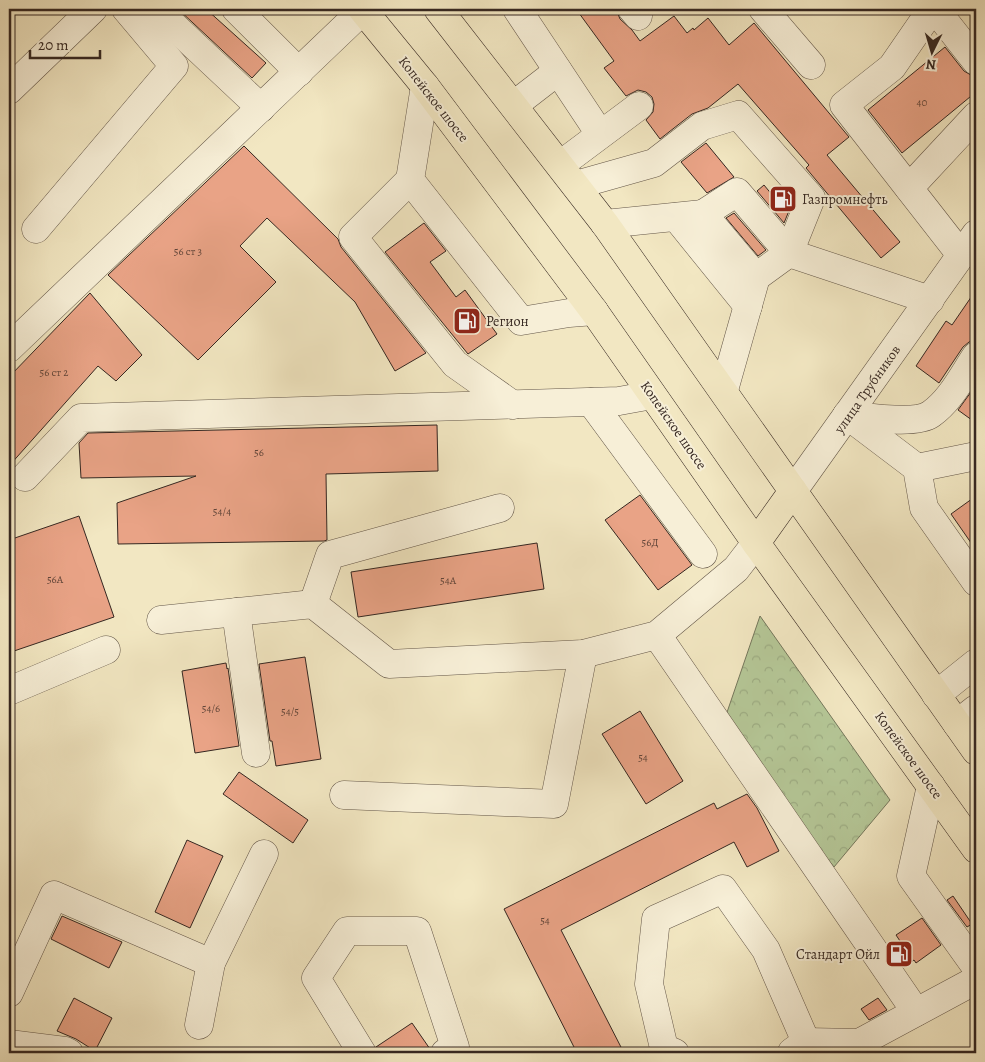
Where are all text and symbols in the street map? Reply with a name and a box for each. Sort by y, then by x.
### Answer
scale bar [30,28,100,60]
north arrow [908,28,958,78]
text: 20 m [38,35,69,55]
street label: Копейское шоссе [394,52,473,146]
text: N [925,55,937,74]
house number: 40 [917,95,928,110]
fuel station icon: Газпромнефть [768,184,798,214]
place label: Газпромнефть [802,190,888,209]
house number: 56 ст 3 [174,244,202,259]
fuel station icon: Регион [452,306,482,336]
place label: Регион [486,312,529,331]
street label: улица Трубников [829,341,905,438]
house number: 56 ст 2 [39,365,69,380]
street label: Копейское шоссе [636,377,711,473]
house number: 56 [254,445,264,460]
house number: 54/4 [213,504,231,519]
house number: 56Д [642,535,658,550]
house number: 56А [47,572,64,587]
house number: 54А [440,573,457,588]
house number: 54/6 [202,701,220,716]
house number: 54/5 [281,704,299,719]
street label: Копейское шоссе [870,708,947,803]
house number: 54 [638,750,648,765]
house number: 54 [540,913,550,928]
fuel station icon: Стандарт Ойл [884,939,914,969]
place label: Стандарт Ойл [796,945,880,964]

